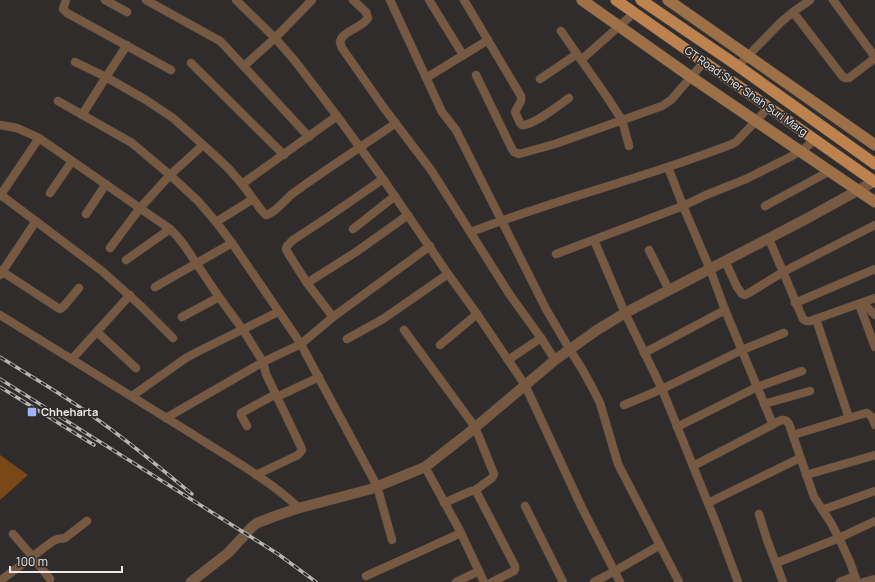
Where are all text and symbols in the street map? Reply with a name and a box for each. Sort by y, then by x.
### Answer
street label: GT Road;Sher Shah Suri Marg [682,42,811,139]
place label: Chheharta [41,404,98,419]
marker: Chheharta [26,406,38,418]
scale bar [10,548,122,574]
text: 100 m [16,553,48,570]

